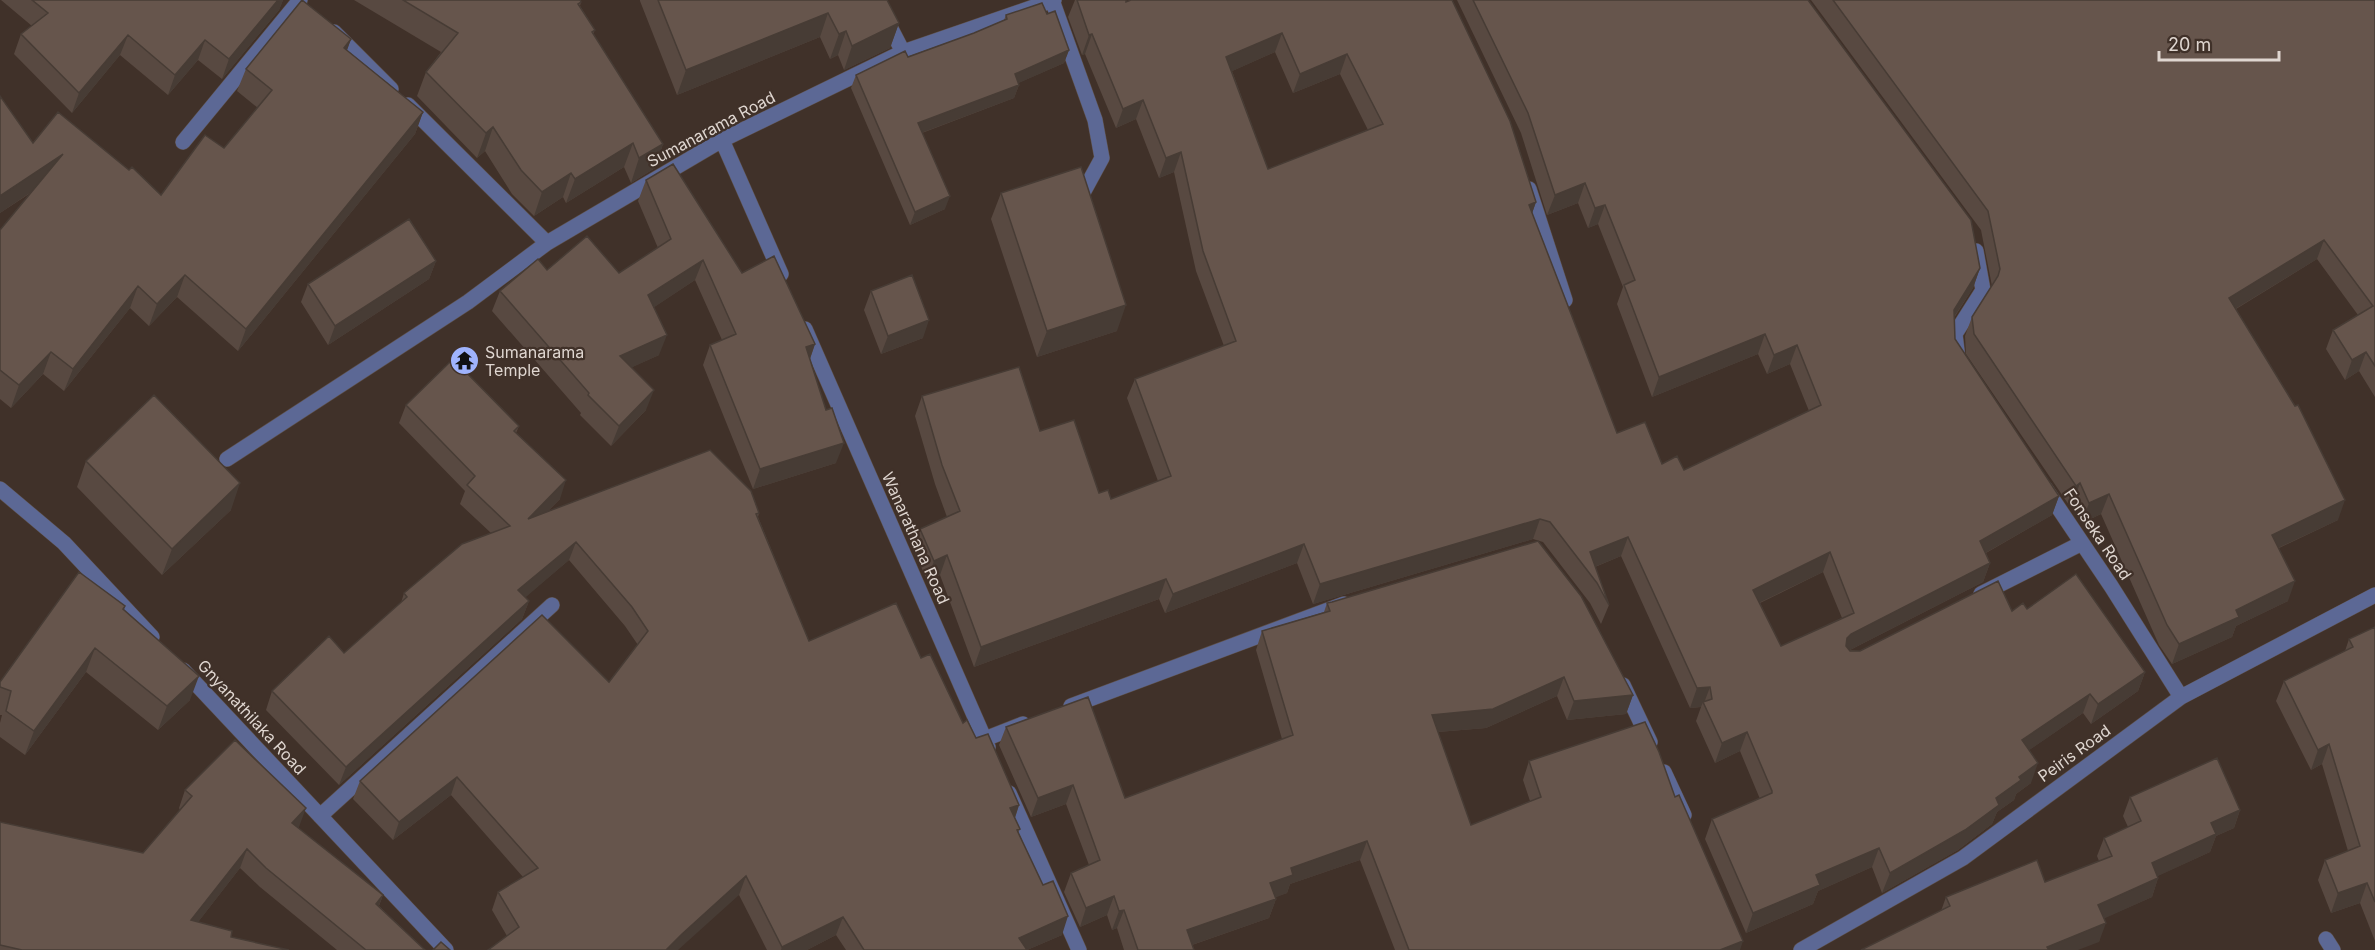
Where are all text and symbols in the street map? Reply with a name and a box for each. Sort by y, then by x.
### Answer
scale bar [2159,24,2279,62]
text: 20 m [2168,34,2211,55]
street label: Sumanarama Road [643,87,779,171]
place label: Sumanarama Temple [485,342,584,380]
temple icon: Sumanarama Temple [448,345,480,377]
street label: Wanarathana Road [878,469,954,607]
street label: Fonseka Road [2060,484,2136,584]
street label: Gnyanathilaka Road [194,655,310,779]
street label: Peiris Road [2034,720,2114,786]

